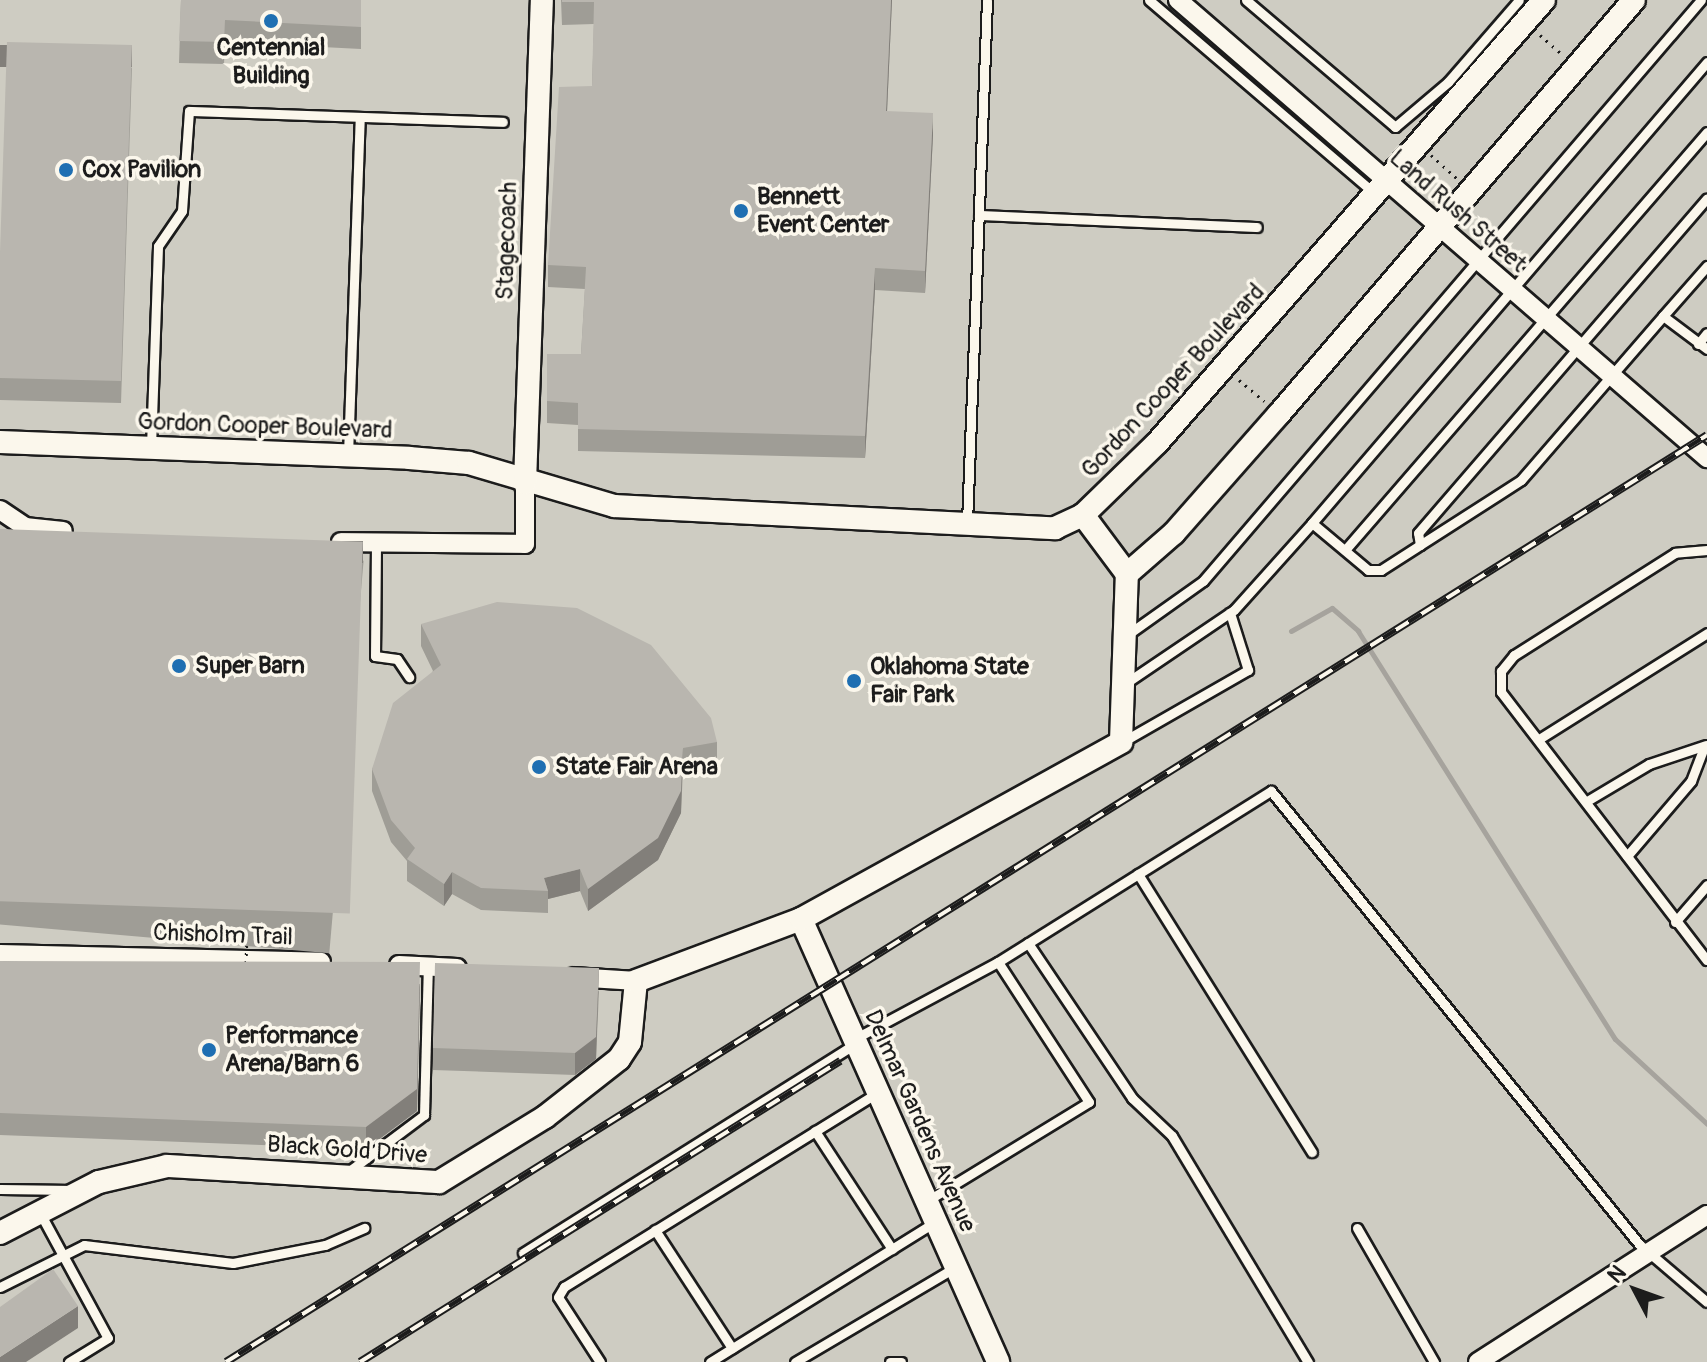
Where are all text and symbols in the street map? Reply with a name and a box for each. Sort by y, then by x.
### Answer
marker: Centennial Building [262,12,280,30]
place label: Centennial Building [217,34,325,90]
street label: Land Rush Street [1383,143,1533,279]
place label: Cox Pavilion [82,156,201,184]
marker: Cox Pavilion [57,161,75,179]
street label: Stagecoach [491,181,523,301]
place label: Bennett Event Center [757,183,889,239]
marker: Bennett Event Center [732,202,750,220]
street label: Gordon Cooper Boulevard [1075,278,1271,484]
street label: Gordon Cooper Boulevard [137,407,393,445]
place label: Super Barn [195,652,305,680]
place label: Oklahoma State Fair Park [870,653,1029,709]
marker: Super Barn [170,657,188,675]
marker: Oklahoma State Fair Park [845,672,863,690]
place label: State Fair Arena [555,753,718,781]
marker: State Fair Arena [530,758,548,776]
street label: Chisholm Trail [153,918,293,952]
street label: Delmar Gardens Avenue [858,1005,982,1237]
place label: Performance Arena/Barn 6 [225,1022,359,1078]
marker: Performance Arena/Barn 6 [200,1041,218,1059]
street label: Black Gold Drive [266,1130,428,1170]
north arrow [1595,1250,1675,1330]
text: N [1601,1259,1632,1289]

